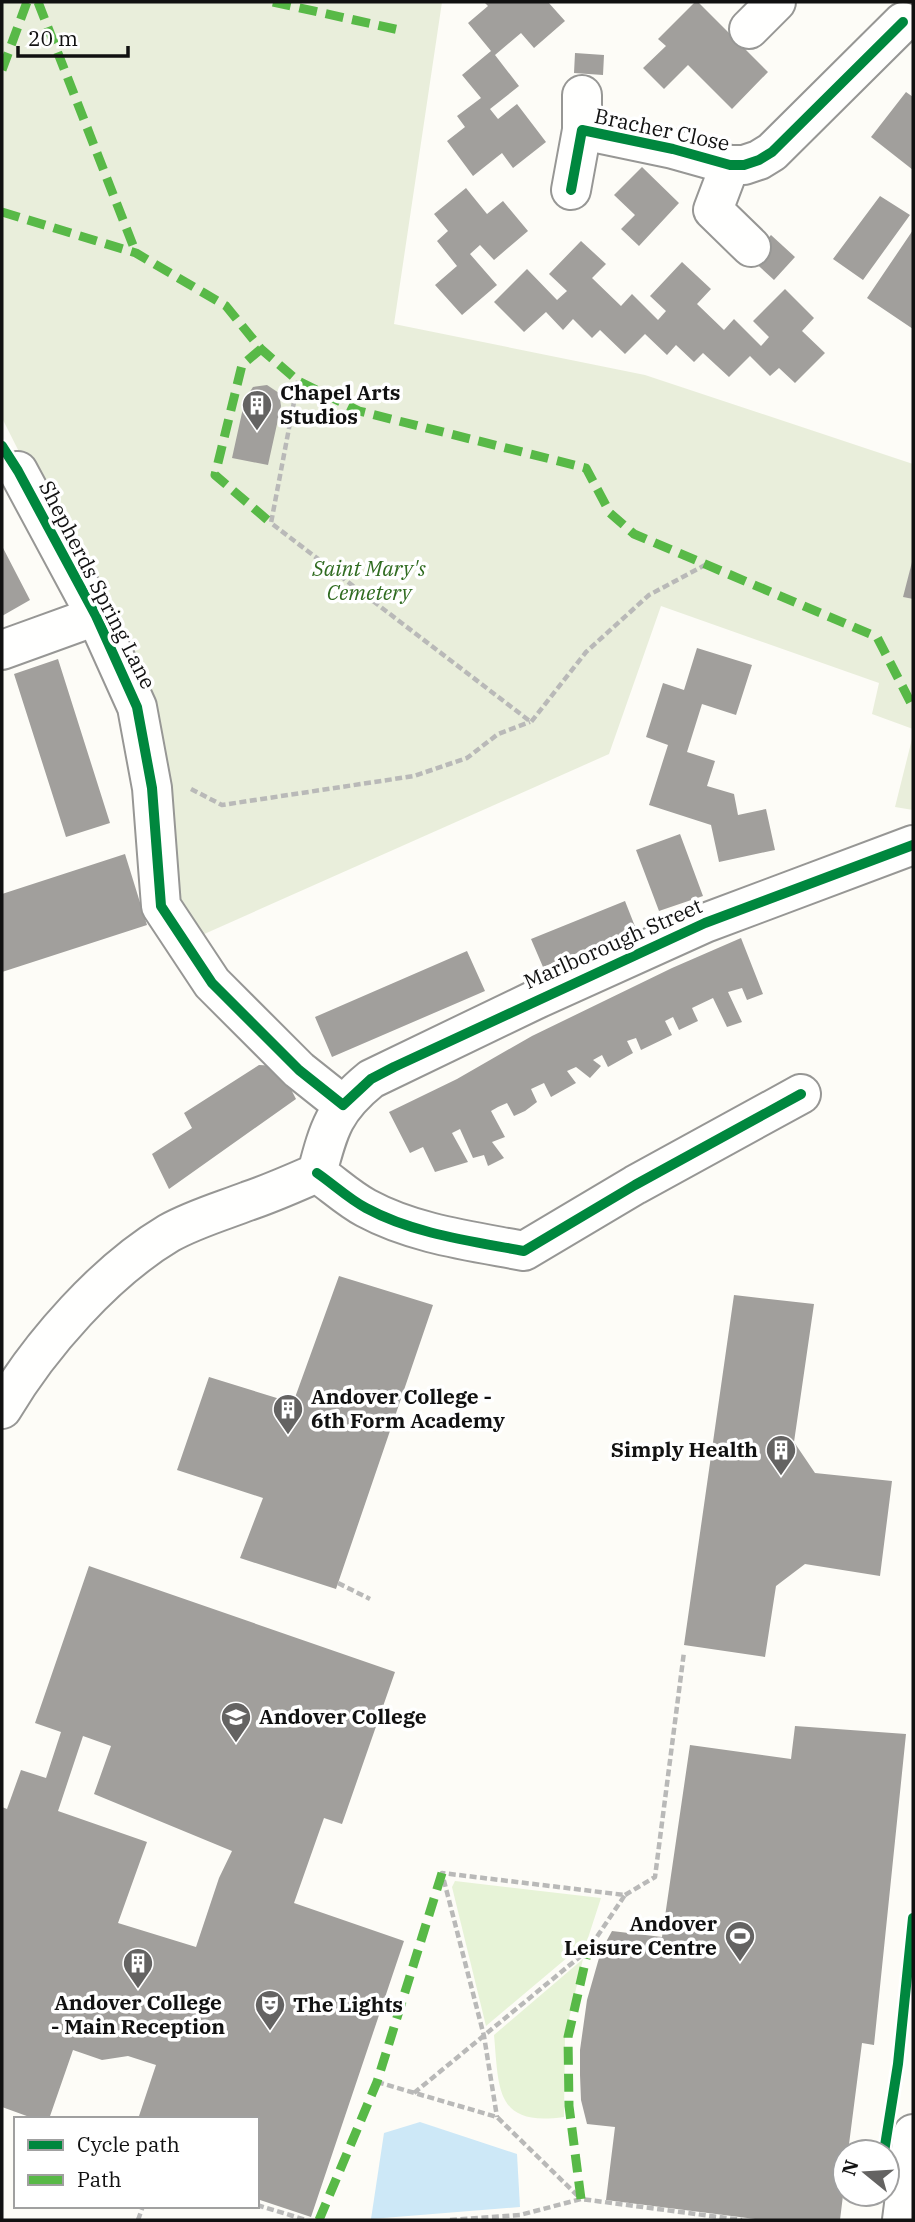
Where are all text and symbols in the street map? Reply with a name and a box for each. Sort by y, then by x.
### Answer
scale bar [18,14,128,58]
text: 20 m [28,24,78,52]
street label: Bracher Close [592,101,732,157]
place label: Chapel Arts Studios [280,378,400,430]
building icon: Chapel Arts Studios [240,388,274,432]
street label: Shepherds Spring Lane [33,476,163,694]
park label: Saint Mary's Cemetery [311,554,426,606]
street label: Marlborough Street [519,891,706,995]
place label: Andover College - 6th Form Academy [311,1382,505,1434]
building icon: Andover College - 6th Form Academy [271,1392,305,1436]
building icon: Simply Health [764,1433,798,1477]
place label: Simply Health [611,1435,758,1463]
school or university icon: Andover College [219,1700,253,1744]
place label: Andover College [259,1702,427,1730]
place label: Andover Leisure Centre [564,1909,718,1961]
sports icon: Andover Leisure Centre [723,1919,757,1963]
building icon: Andover College - Main Reception [121,1946,155,1990]
place label: Andover College - Main Reception [51,1988,225,2040]
theatre icon: The Lights [253,1988,287,2032]
place label: The Lights [293,1990,403,2018]
legend [14,2117,259,2208]
text: Cycle path [77,2130,180,2158]
north arrow [831,2138,901,2208]
text: N [836,2157,864,2179]
text: Path [77,2165,122,2193]

